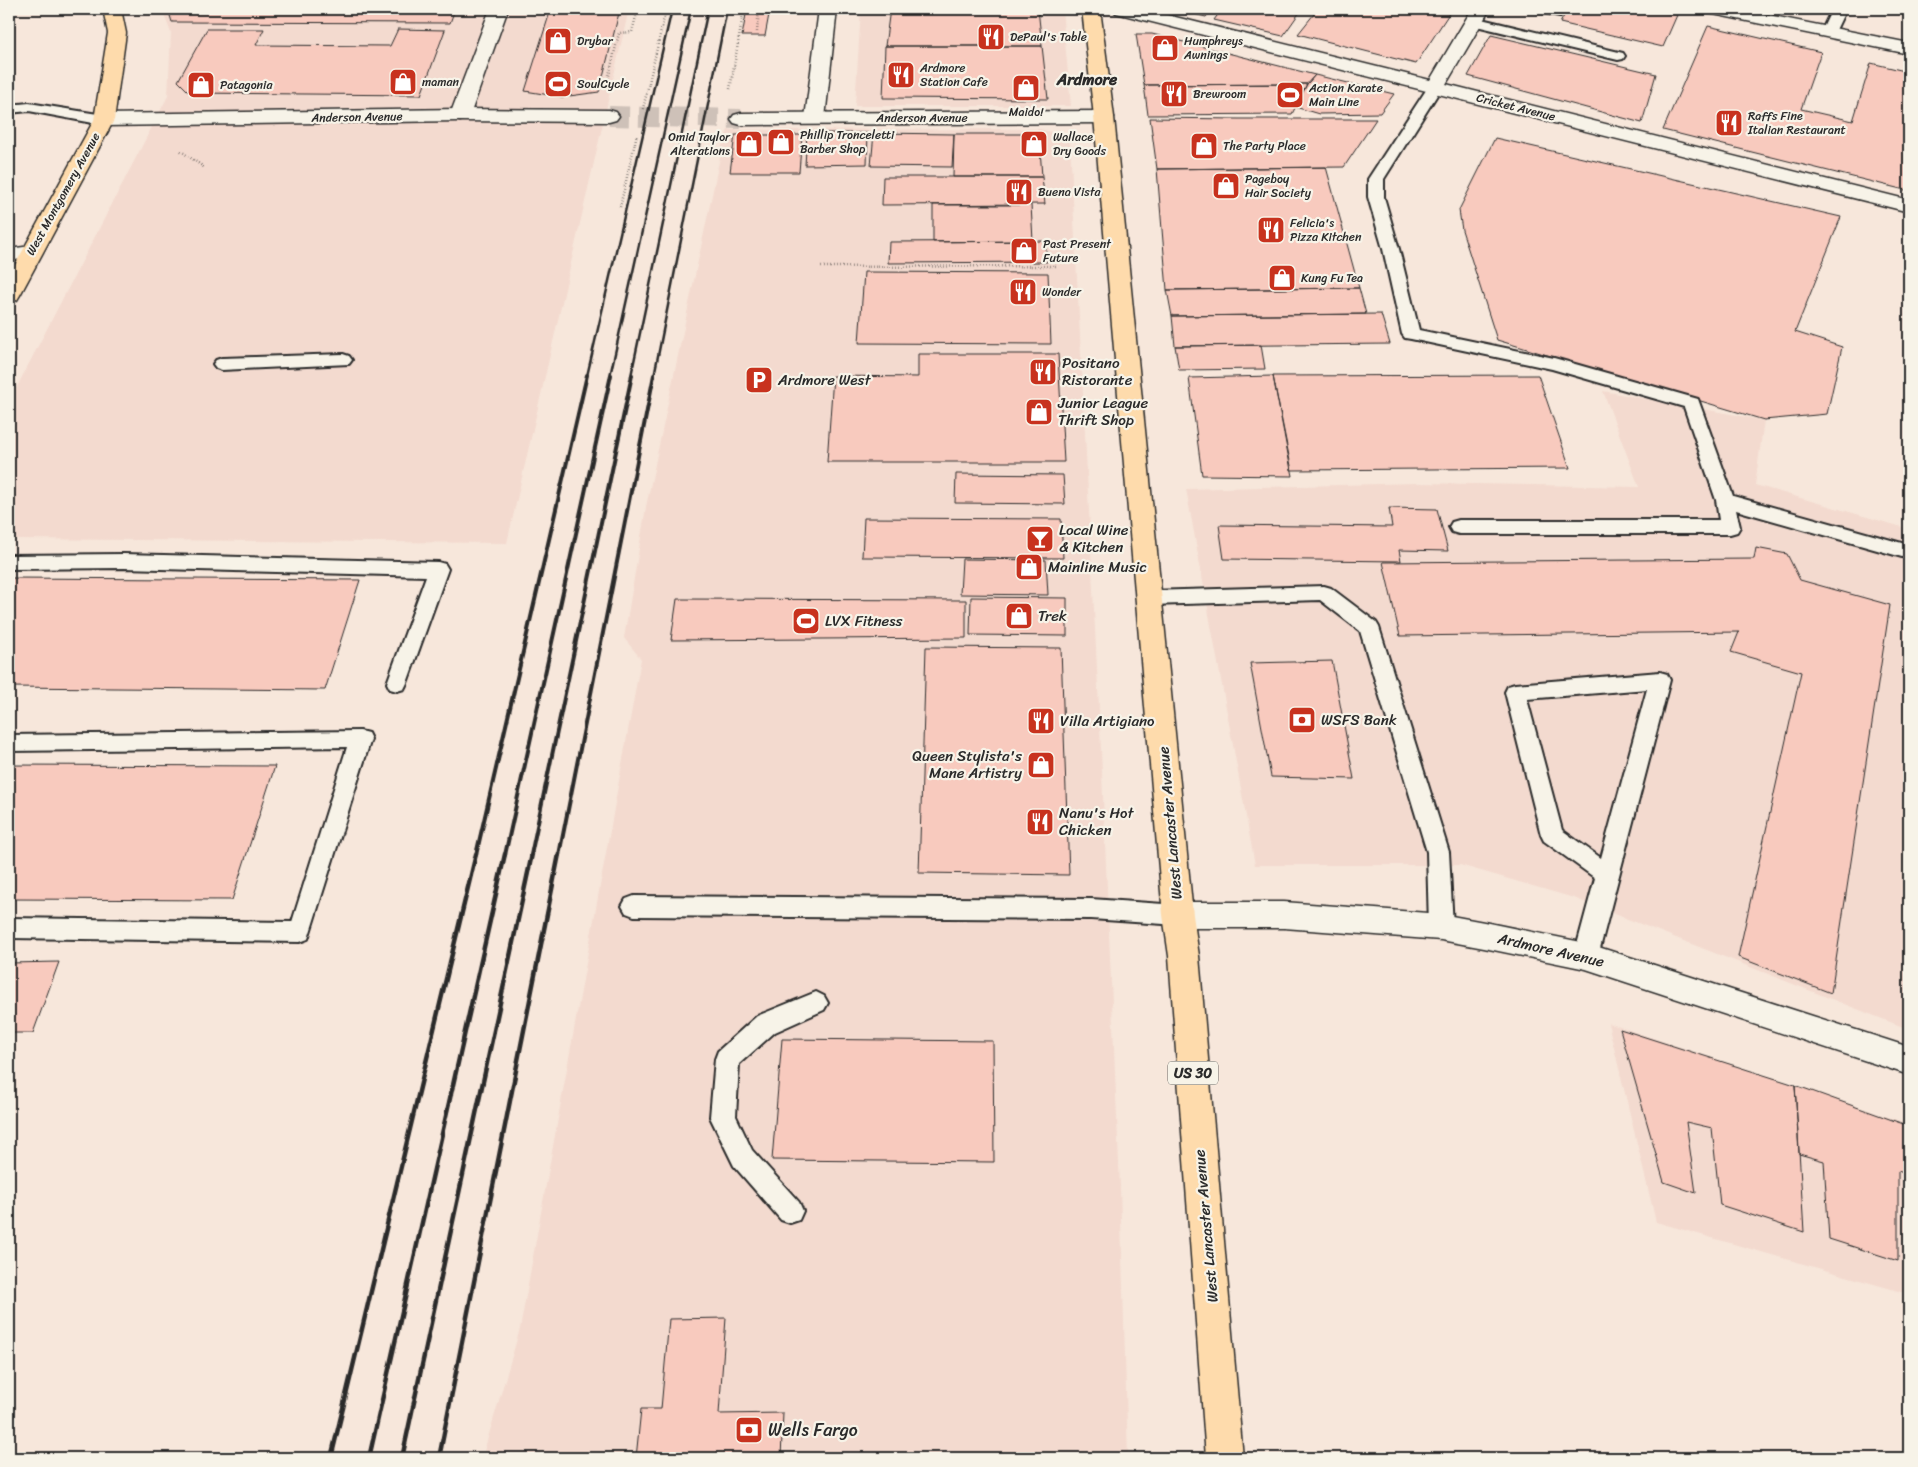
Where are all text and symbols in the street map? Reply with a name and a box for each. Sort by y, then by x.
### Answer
restaurant icon: DePaul's Table [976,22,1006,52]
shop icon: Drybar [543,26,573,56]
place label: DePaul's Table [1010,26,1087,48]
place label: Drybar [577,30,614,52]
place label: Humphreys Awnings [1183,30,1243,66]
shop icon: Humphreys Awnings [1150,33,1180,63]
place label: Ardmore Station Cafe [919,57,988,93]
restaurant icon: Ardmore Station Cafe [886,60,916,90]
district label: Ardmore [1056,65,1118,94]
shop icon: maman [388,67,418,97]
sports icon: SoulCycle [543,69,573,99]
shop icon: Patagonia [186,70,216,100]
place label: maman [422,71,459,93]
place label: SoulCycle [577,73,630,95]
shop icon: Maido! [1011,73,1041,103]
place label: Patagonia [220,74,273,96]
place label: Action Karate Main Line [1308,77,1383,113]
restaurant icon: Brewroom [1159,79,1189,109]
sports icon: Action Karate Main Line [1275,80,1305,110]
place label: Brewroom [1193,83,1246,105]
street label: Cricket Avenue [1474,87,1558,127]
place label: Maido! [1009,101,1044,123]
street label: Anderson Avenue [310,105,403,129]
place label: Raffs Fine Italian Restaurant [1747,105,1846,141]
street label: Anderson Avenue [875,107,968,129]
restaurant icon: Raffs Fine Italian Restaurant [1714,108,1744,138]
place label: Phillip Tronceletti Barber Shop [800,124,895,160]
place label: Omid Taylor Alterations [668,126,731,162]
place label: Wallace Dry Goods [1053,126,1106,162]
shop icon: Phillip Tronceletti Barber Shop [766,127,796,157]
street label: West Montgomery Avenue [20,128,106,260]
shop icon: Omid Taylor Alterations [734,129,764,159]
shop icon: Wallace Dry Goods [1019,129,1049,159]
shop icon: The Party Place [1189,131,1219,161]
place label: The Party Place [1223,135,1306,157]
place label: Pageboy Hair Society [1245,168,1312,204]
shop icon: Pageboy Hair Society [1211,171,1241,201]
restaurant icon: Buena Vista [1004,177,1034,207]
place label: Buena Vista [1038,181,1102,203]
place label: Felicia's Pizza Kitchen [1290,212,1362,248]
restaurant icon: Felicia's Pizza Kitchen [1256,215,1286,245]
place label: Past Present Future [1043,233,1112,269]
shop icon: Past Present Future [1009,236,1039,266]
shop icon: Kung Fu Tea [1267,263,1297,293]
place label: Kung Fu Tea [1301,267,1363,289]
restaurant icon: Wonder [1008,277,1038,307]
place label: Wonder [1042,281,1082,303]
place label: Positano Ristorante [1062,350,1133,393]
restaurant icon: Positano Ristorante [1028,357,1058,387]
parking icon: Ardmore West [744,365,774,395]
place label: Ardmore West [777,367,871,393]
place label: Junior League Thrift Shop [1057,390,1149,433]
shop icon: Junior League Thrift Shop [1024,397,1054,427]
place label: Local Wine & Kitchen [1059,517,1129,560]
bar icon: Local Wine & Kitchen [1025,524,1055,554]
shop icon: Mainline Music [1014,552,1044,582]
place label: Mainline Music [1048,554,1147,580]
shop icon: Trek [1004,601,1034,631]
place label: Trek [1038,603,1067,629]
sports icon: LVX Fitness [791,606,821,636]
place label: LVX Fitness [825,608,902,634]
bank icon: WSFS Bank [1287,705,1317,735]
restaurant icon: Villa Artigiano [1026,706,1056,736]
place label: WSFS Bank [1321,707,1397,733]
place label: Villa Artigiano [1060,708,1155,734]
place label: Queen Stylista's Mane Artistry [912,743,1022,786]
street label: West Lancaster Avenue [1150,745,1190,901]
shop icon: Queen Stylista's Mane Artistry [1026,750,1056,780]
place label: Nanu's Hot Chicken [1059,800,1135,843]
restaurant icon: Nanu's Hot Chicken [1025,807,1055,837]
street label: Ardmore Avenue [1494,925,1607,975]
road number: US 30 [1168,1062,1218,1084]
street label: West Lancaster Avenue [1186,1148,1226,1304]
place label: Wells Fargo [768,1414,858,1446]
bank icon: Wells Fargo [734,1415,764,1445]

